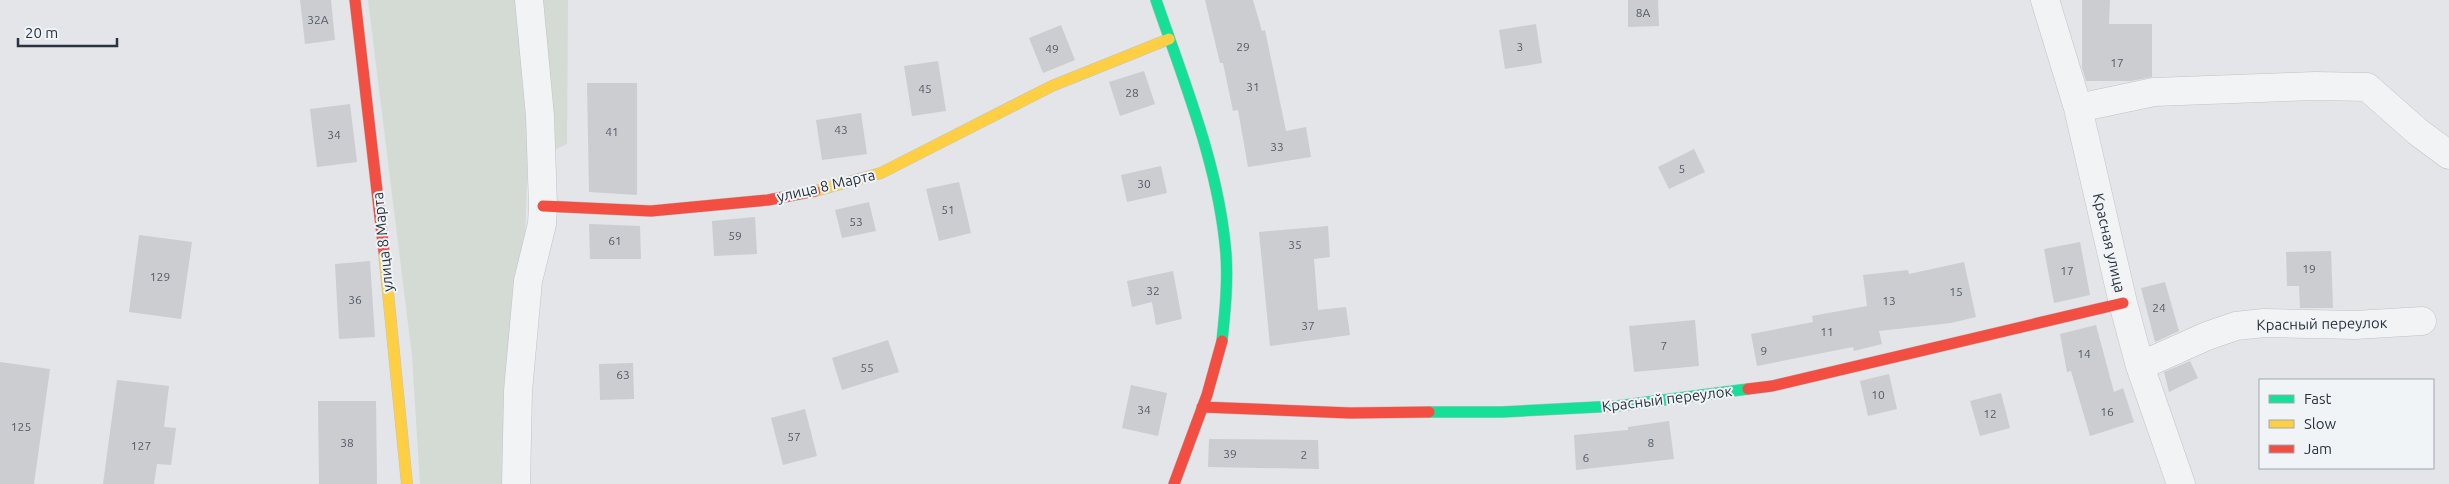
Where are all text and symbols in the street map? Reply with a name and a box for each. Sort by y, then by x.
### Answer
house number: 8А [1636,6,1650,19]
house number: 32А [307,13,329,26]
scale bar [18,15,116,47]
text: 20 m [25,24,58,41]
house number: 29 [1236,40,1250,53]
house number: 3 [1517,40,1523,53]
house number: 49 [1045,42,1059,55]
house number: 17 [2110,56,2124,69]
house number: 31 [1246,80,1260,93]
house number: 45 [918,82,932,95]
house number: 28 [1125,86,1139,99]
house number: 43 [834,123,848,136]
house number: 41 [605,125,619,138]
house number: 34 [327,128,341,141]
house number: 33 [1270,140,1284,153]
house number: 5 [1679,162,1685,175]
street label: улица 8 Марта [775,166,877,205]
house number: 30 [1137,177,1151,190]
street label: улица 8 Марта [369,191,396,293]
street label: Красная улица [2090,191,2129,294]
house number: 51 [941,203,955,216]
house number: 53 [849,215,863,228]
house number: 59 [728,229,742,242]
house number: 61 [608,234,622,247]
house number: 35 [1288,238,1302,251]
house number: 19 [2302,262,2316,275]
house number: 17 [2060,264,2074,277]
house number: 129 [150,270,170,283]
house number: 32 [1146,284,1160,297]
house number: 15 [1949,285,1963,298]
house number: 36 [348,293,362,306]
house number: 13 [1882,294,1896,307]
house number: 24 [2152,301,2166,314]
street label: Красный переулок [2256,314,2388,333]
house number: 37 [1301,319,1315,332]
house number: 11 [1820,325,1834,338]
house number: 7 [1661,339,1667,352]
house number: 9 [1761,344,1767,357]
house number: 14 [2077,347,2091,360]
house number: 55 [860,361,874,374]
house number: 63 [616,368,630,381]
legend [2259,379,2434,469]
street label: Красный переулок [1601,382,1733,415]
house number: 10 [1871,388,1885,401]
text: Fast [2304,390,2332,407]
house number: 34 [1137,403,1151,416]
house number: 16 [2100,405,2114,418]
house number: 12 [1983,407,1997,420]
text: Slow [2304,415,2337,432]
house number: 125 [11,420,31,433]
house number: 57 [787,430,801,443]
house number: 38 [340,436,354,449]
house number: 8 [1648,436,1655,449]
house number: 127 [131,439,151,452]
text: Jam [2304,440,2332,457]
house number: 39 [1223,447,1237,460]
house number: 2 [1301,448,1307,461]
house number: 6 [1583,451,1590,464]

